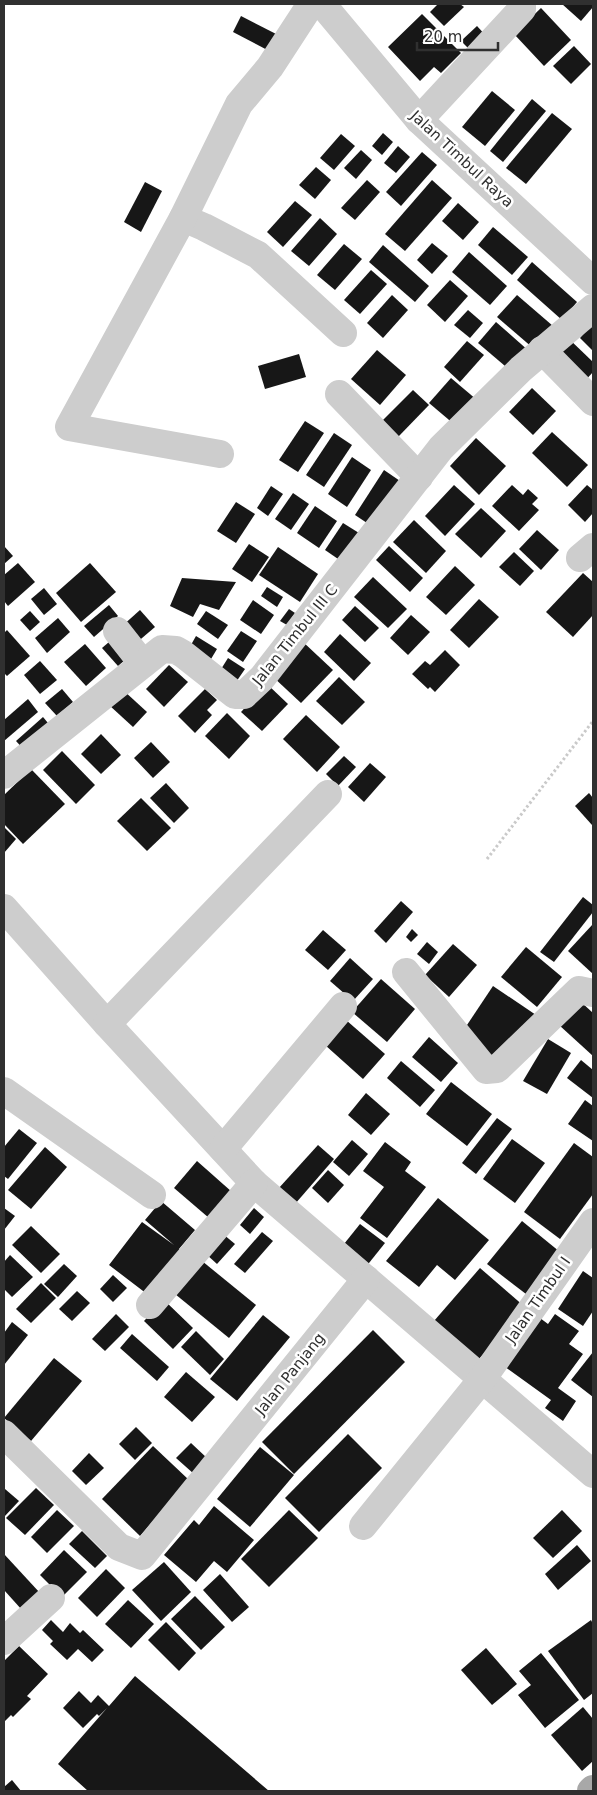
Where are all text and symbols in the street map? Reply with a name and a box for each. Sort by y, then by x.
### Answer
scale bar [417,20,498,52]
text: 20 m [424,28,462,46]
street label: Jalan Timbul Raya [406,106,517,211]
street label: Jalan Timbul III C [248,581,341,690]
street label: Jalan Timbul I [501,1253,574,1347]
street label: Jalan Panjang [251,1329,329,1420]

